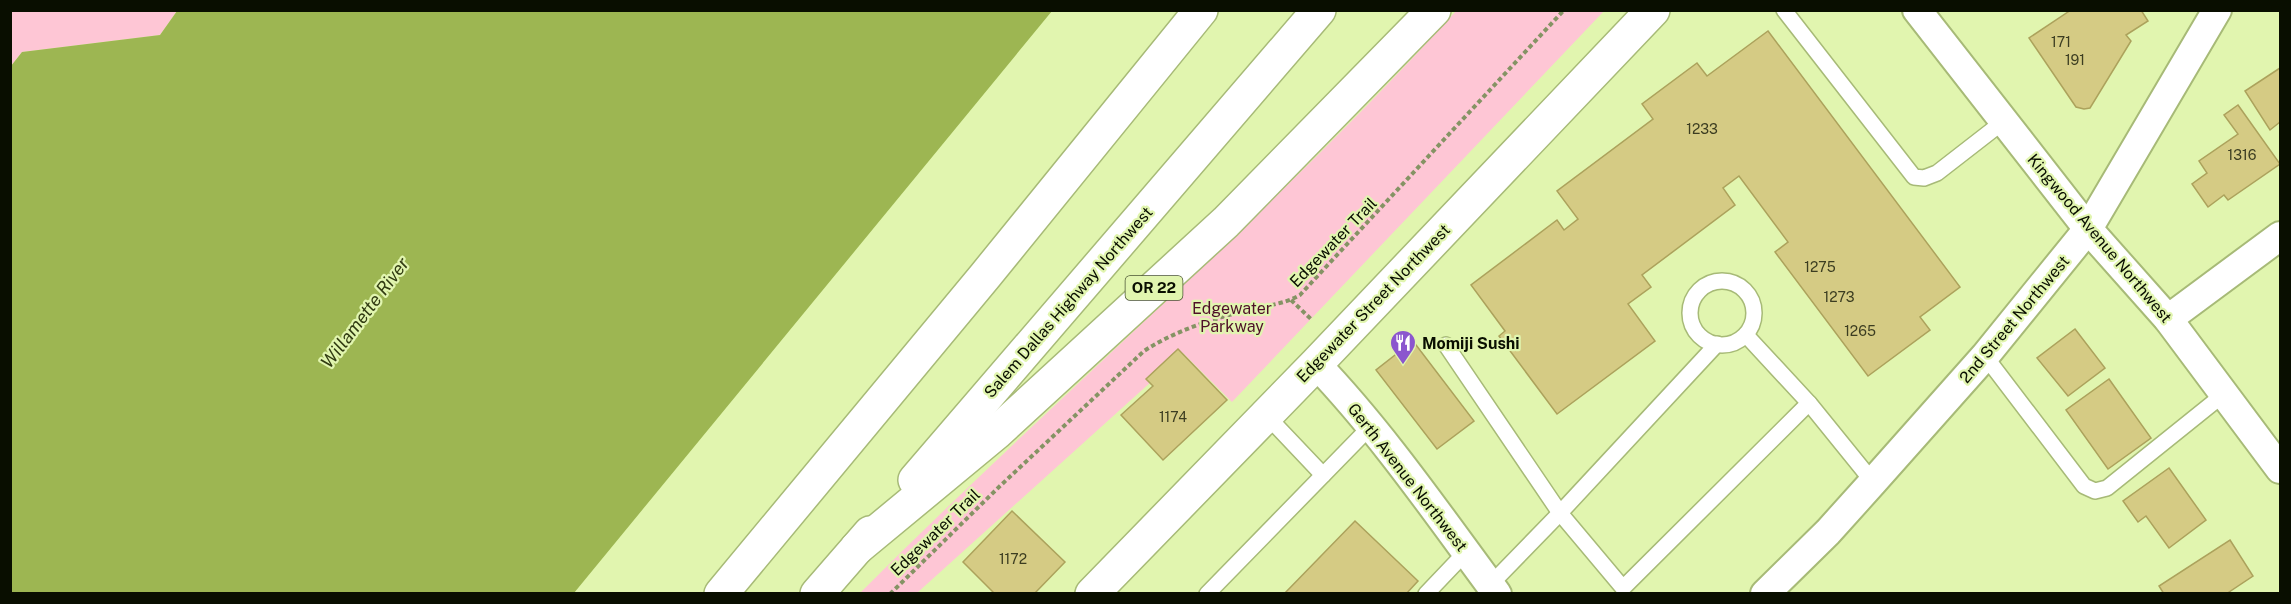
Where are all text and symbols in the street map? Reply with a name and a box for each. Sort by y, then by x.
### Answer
house number: 171 [2051,34,2071,50]
house number: 191 [2065,52,2085,68]
house number: 1233 [1686,121,1718,137]
house number: 1316 [2228,147,2257,163]
street label: Kingwood Avenue Northwest [2023,150,2176,327]
street label: Edgewater Trail [1286,194,1381,291]
street label: Salem Dallas Highway Northwest [980,203,1157,402]
street label: Edgewater Street Northwest [1293,220,1454,386]
street label: 2nd Street Northwest [1956,252,2073,387]
water label: Willamette River [316,253,413,372]
house number: 1275 [1804,259,1836,275]
road number: OR 22 [1126,276,1182,300]
house number: 1273 [1824,289,1855,305]
park label: Edgewater Parkway [1192,299,1272,336]
house number: 1265 [1844,323,1876,339]
restaurant icon: Momiji Sushi [1388,328,1418,366]
place label: Momiji Sushi [1422,334,1520,353]
street label: Gerth Avenue Northwest [1344,400,1471,555]
house number: 1174 [1159,409,1187,425]
street label: Edgewater Trail [887,485,984,580]
house number: 1172 [999,551,1027,567]

